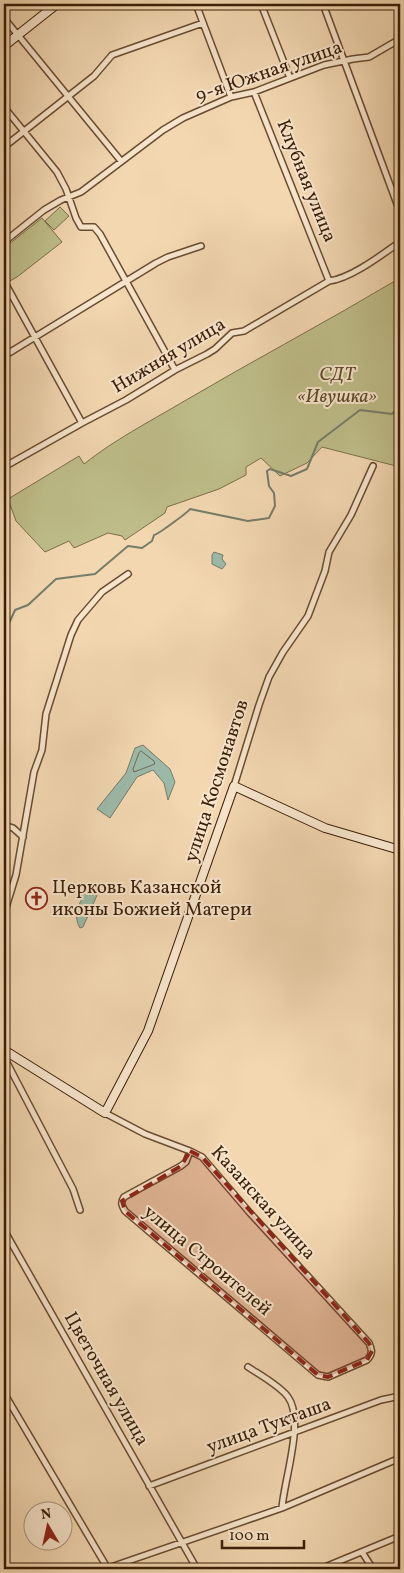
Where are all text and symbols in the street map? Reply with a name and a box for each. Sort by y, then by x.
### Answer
street label: 9-я Южная улица [192,35,346,109]
street label: Клубная улица [270,116,342,246]
street label: Нижняя улица [107,312,231,400]
park label: СДТ «Ивушка» [297,362,377,410]
street label: улица Космонавтов [178,696,256,866]
place label: Церковь Казанской иконы Божией Матери [52,875,252,923]
church icon: Церковь Казанской иконы Божией Матери [24,887,48,911]
street label: Казанская улица [205,1140,321,1266]
street label: улица Строителей [137,1200,277,1322]
street label: Цветочная улица [57,1307,155,1451]
street label: улица Тукташа [203,1391,335,1461]
north arrow [22,1500,72,1550]
text: N [40,1504,53,1525]
scale bar [222,1518,304,1550]
text: 100 m [229,1526,269,1547]

